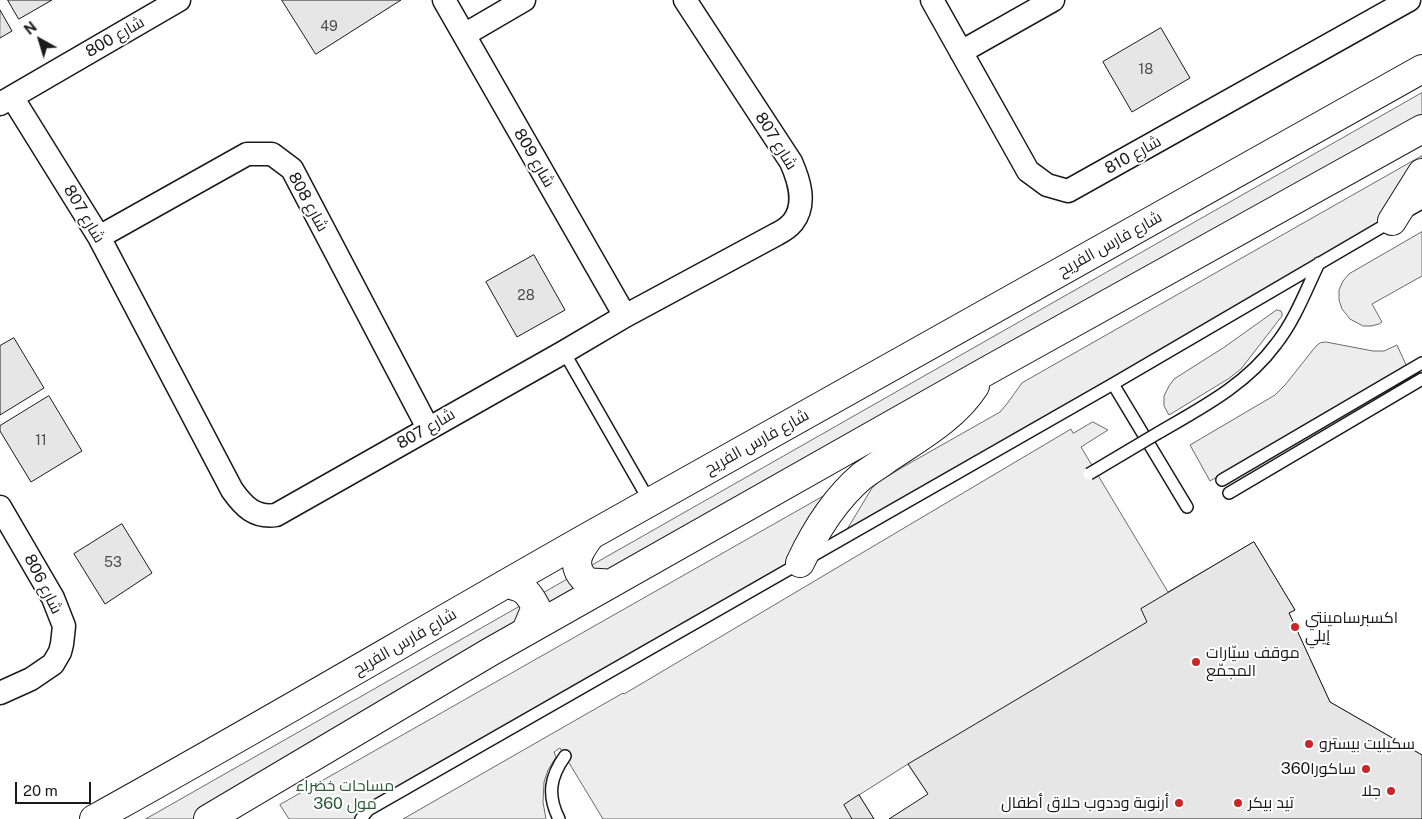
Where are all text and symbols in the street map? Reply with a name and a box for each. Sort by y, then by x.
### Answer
street label: شارع 800 [82,13,148,61]
north arrow [15,15,65,65]
text: N [21,19,40,38]
house number: 49 [320,19,338,35]
house number: 18 [1139,62,1153,78]
street label: شارع 807 [751,109,801,173]
street label: شارع 809 [509,125,559,191]
street label: شارع 810 [1101,132,1165,178]
street label: شارع 808 [284,169,332,235]
street label: شارع 807 [59,182,109,246]
street label: شارع فارس الفريح [1055,207,1165,281]
house number: 28 [517,288,535,304]
street label: شارع 807 [393,405,459,453]
street label: شارع فارس الفريح [702,405,812,479]
house number: 11 [35,433,47,449]
street label: شارع 806 [20,551,66,617]
house number: 53 [104,555,122,571]
street label: شارع فارس الفريح [350,605,460,679]
place label: اكسبرسامينتي إيلي [1305,608,1398,646]
marker: اكسبرسامينتي إيلي [1289,621,1301,633]
place label: موقف سيّارات المجمّع [1206,643,1300,681]
marker: موقف سيّارات المجمّع [1190,656,1202,668]
place label: سكيليت بيسترو [1319,734,1415,754]
marker: سكيليت بيسترو [1303,738,1315,750]
place label: ساكورا360 [1281,759,1356,779]
marker: ساكورا360 [1360,763,1372,775]
scale bar [18,772,94,804]
park label: مساحات خضراء 360 مول [296,776,394,814]
place label: جلا [1361,781,1381,801]
text: 20 m [23,782,58,799]
marker: جلا [1385,785,1397,797]
place label: أرنوبة وددوب حلاق أطفال [1001,793,1169,813]
place label: تيد بيكر [1248,793,1294,813]
marker: أرنوبة وددوب حلاق أطفال [1173,797,1185,809]
marker: تيد بيكر [1232,797,1244,809]

